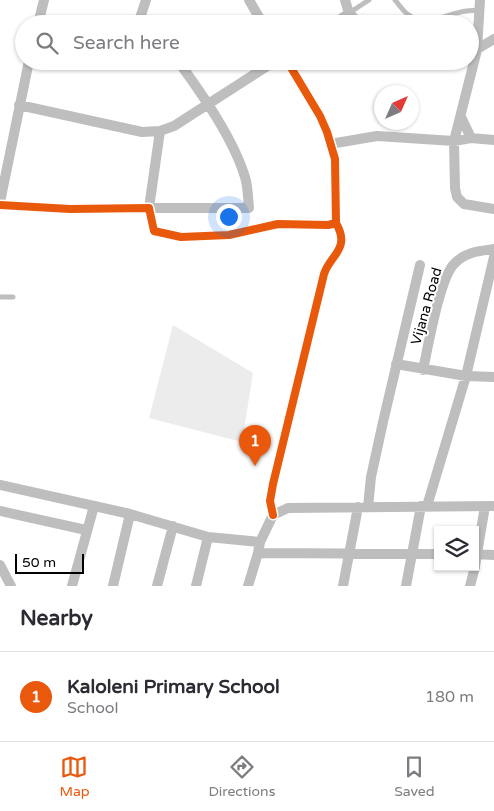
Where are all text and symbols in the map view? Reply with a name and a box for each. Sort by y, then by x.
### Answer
search box [15,15,479,70]
icon: search [33,29,61,57]
text: Search here [73,32,180,54]
north arrow [374,85,419,130]
your location [216,204,242,230]
street label: Vijana Road [407,265,446,347]
pin: 1 [239,425,271,466]
map controls [434,526,479,571]
button: layers [434,526,479,571]
scale bar [15,551,84,574]
text: 50 m [22,554,56,571]
text: Nearby [20,606,93,631]
text: Kaloleni Primary School [67,676,280,698]
text: 1 [31,687,41,707]
text: 180 m [425,687,474,707]
text: School [67,698,119,718]
tab: Map [59,753,90,800]
tab: Directions [208,753,275,800]
tab: Saved [394,753,435,800]

